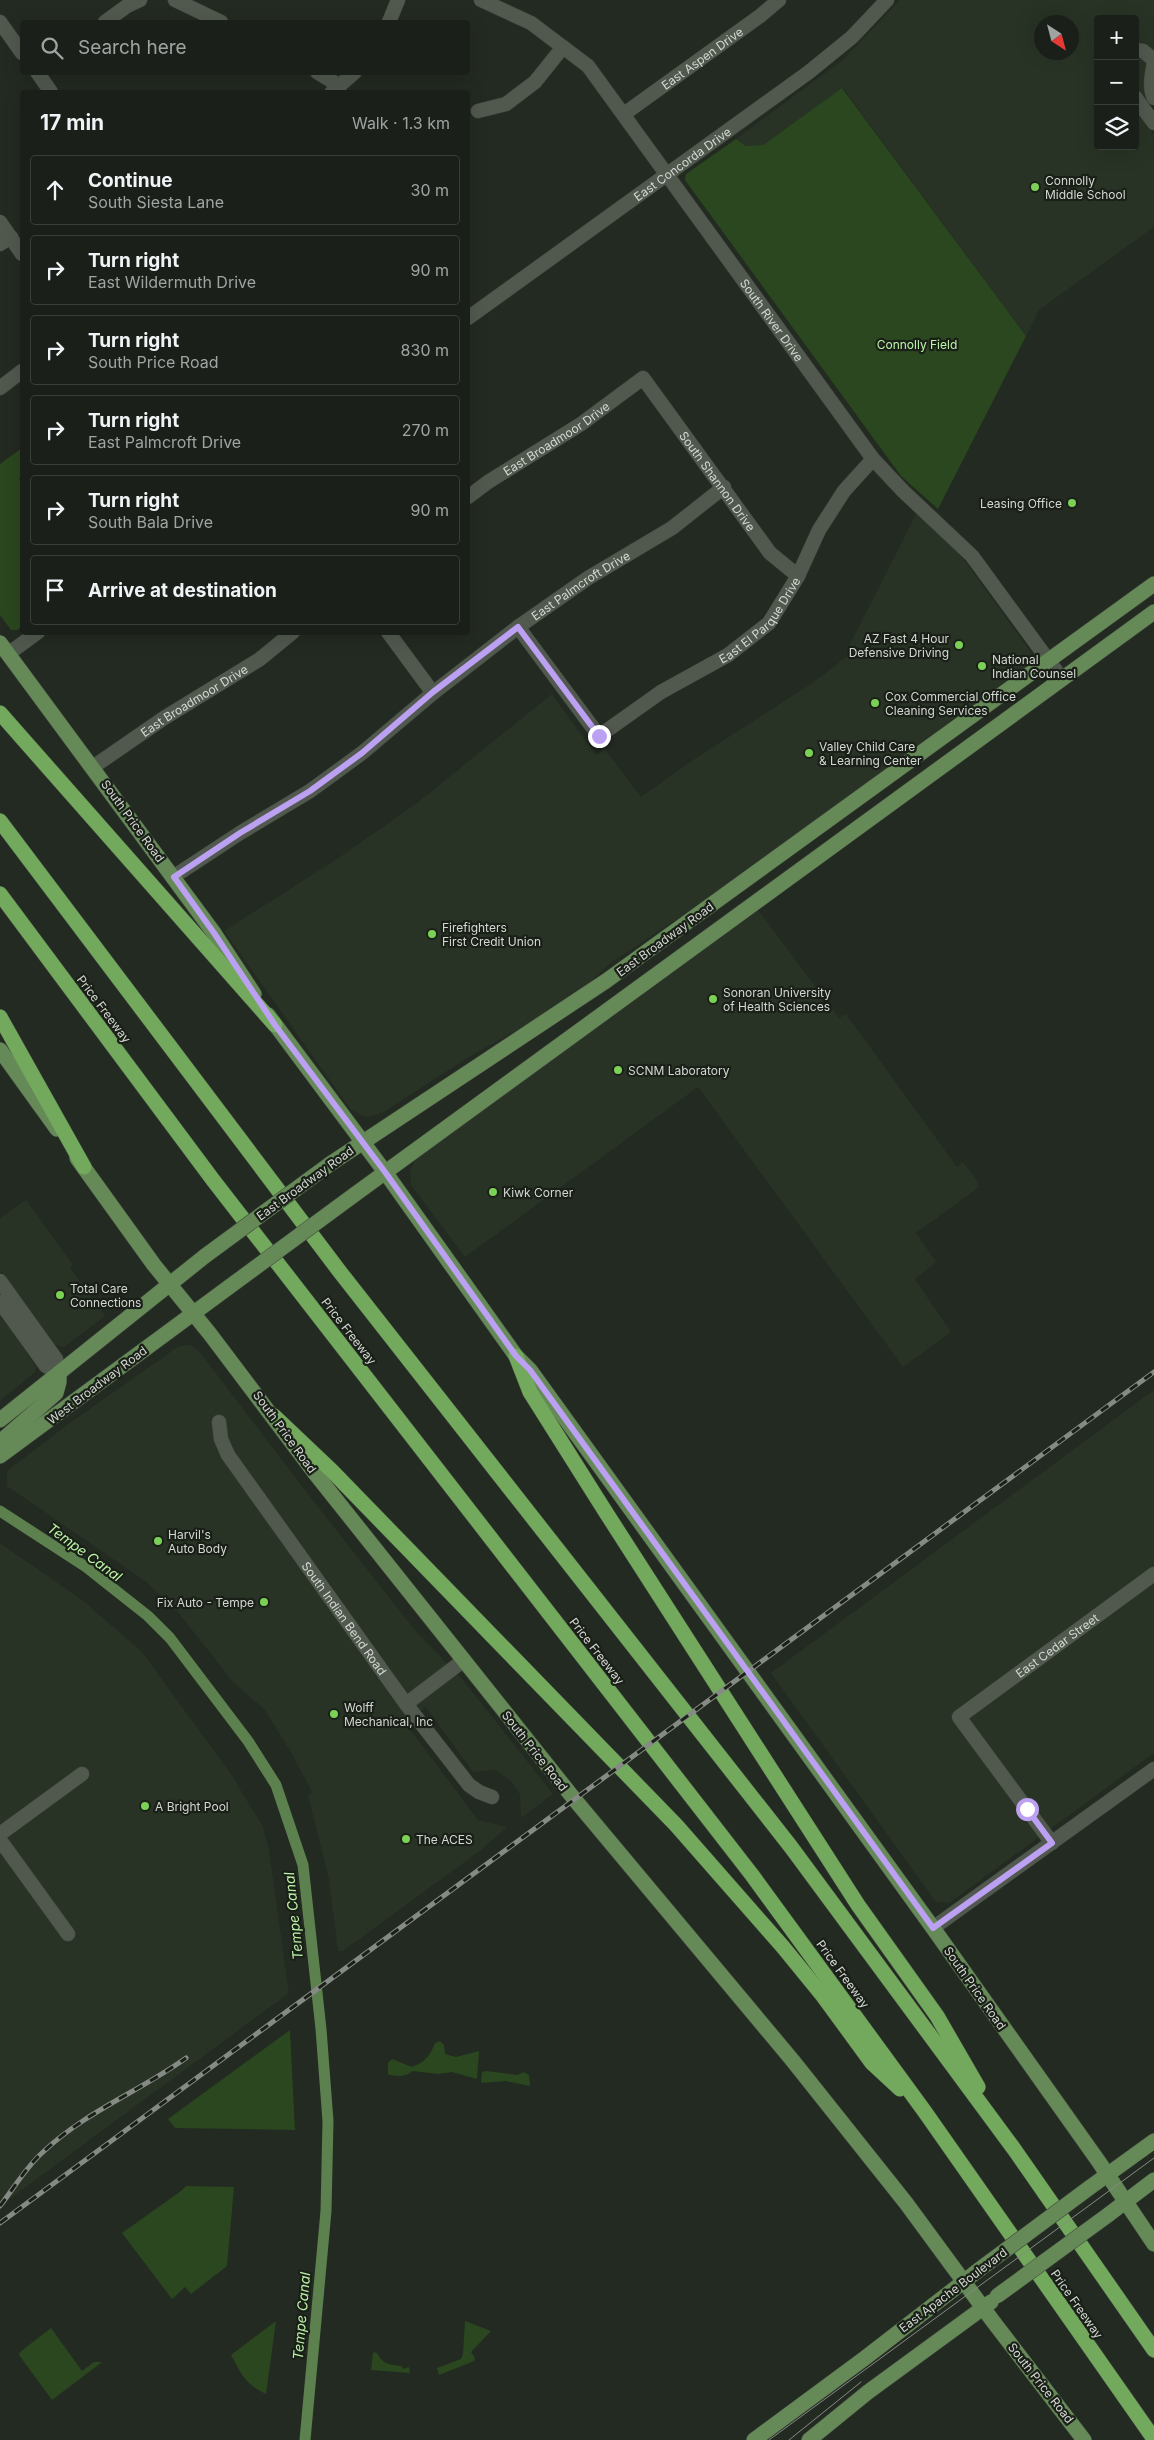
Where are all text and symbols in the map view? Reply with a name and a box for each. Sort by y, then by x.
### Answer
north arrow [1034,15,1079,60]
map controls [1094,15,1139,150]
button: + [1094,15,1139,60]
search box [20,20,470,75]
street label: East Aspen Drive [658,23,746,92]
icon: search [38,34,66,62]
text: Search here [78,36,187,59]
button: − [1094,60,1139,105]
button: layers [1094,105,1139,150]
text: 17 min [40,110,104,135]
text: Walk · 1.3 km [352,113,450,133]
street label: East Concorda Drive [631,123,734,204]
text: Continue [88,169,173,192]
place label: Connolly Middle School [1045,173,1126,202]
icon: ahead [41,176,69,204]
text: 30 m [411,180,449,200]
marker: Connolly Middle School [1029,181,1041,193]
text: South Siesta Lane [88,192,224,212]
text: Turn right [88,249,179,272]
icon: right [41,256,69,284]
text: 90 m [410,260,449,280]
text: East Wildermuth Drive [88,272,256,292]
street label: South River Drive [737,276,807,364]
text: Turn right [88,329,179,352]
icon: right [41,336,69,364]
park label: Connolly Field [877,337,957,352]
text: 830 m [401,340,449,360]
text: South Price Road [88,352,218,372]
street label: East Broadmoor Drive [500,398,612,478]
text: Turn right [88,409,179,432]
icon: right [41,416,69,444]
text: 270 m [402,420,449,440]
street label: South Shannon Drive [676,428,759,534]
text: East Palmcroft Drive [88,432,241,452]
text: Turn right [88,489,179,512]
icon: right [41,496,69,524]
place label: Leasing Office [980,496,1062,511]
marker: Leasing Office [1066,497,1078,509]
text: 90 m [410,500,449,520]
text: South Bala Drive [88,512,213,532]
street label: East Palmcroft Drive [528,547,632,623]
street label: East El Parque Drive [716,574,803,666]
icon: arrive [41,576,69,604]
text: Arrive at destination [88,579,277,602]
place label: AZ Fast 4 Hour Defensive Driving [849,631,949,660]
marker: AZ Fast 4 Hour Defensive Driving [953,639,965,651]
place label: National Indian Counsel [992,652,1076,681]
marker: National Indian Counsel [976,660,988,672]
street label: East Broadmoor Drive [137,661,250,740]
place label: Cox Commercial Office Cleaning Services [885,689,1016,718]
marker: Cox Commercial Office Cleaning Services [869,697,881,709]
route end [588,725,611,748]
place label: Valley Child Care & Learning Center [819,739,922,768]
marker: Valley Child Care & Learning Center [803,747,815,759]
street label: South Price Road [98,777,168,865]
street label: East Broadway Road [613,899,717,979]
place label: Firefighters First Credit Union [442,920,541,949]
marker: Firefighters First Credit Union [426,928,438,940]
street label: Price Freeway [74,972,134,1046]
place label: Sonoran University of Health Sciences [723,985,831,1014]
marker: Sonoran University of Health Sciences [707,993,719,1005]
place label: SCNM Laboratory [628,1063,730,1078]
marker: SCNM Laboratory [612,1064,624,1076]
street label: East Broadway Road [253,1143,357,1223]
place label: Kiwk Corner [503,1185,574,1200]
marker: Kiwk Corner [487,1186,499,1198]
place label: Total Care Connections [70,1281,141,1310]
marker: Total Care Connections [54,1289,66,1301]
street label: Price Freeway [318,1295,380,1368]
street label: West Broadway Road [44,1343,150,1427]
street label: South Price Road [250,1388,320,1476]
water label: Tempe Canal [44,1519,126,1585]
place label: Harvil's Auto Body [168,1527,227,1556]
marker: Harvil's Auto Body [152,1535,164,1547]
street label: South Indian Bend Road [299,1558,390,1678]
place label: Fix Auto - Tempe [157,1595,254,1610]
marker: Fix Auto - Tempe [258,1596,270,1608]
street label: East Cedar Street [1012,1610,1101,1681]
street label: Price Freeway [566,1615,628,1688]
place label: Wolff Mechanical, Inc [344,1700,433,1729]
marker: Wolff Mechanical, Inc [328,1708,340,1720]
street label: South Price Road [499,1708,571,1794]
route start [1016,1798,1039,1821]
place label: A Bright Pool [155,1799,229,1814]
marker: A Bright Pool [139,1800,151,1812]
place label: The ACES [416,1832,473,1847]
marker: The ACES [400,1833,412,1845]
water label: Tempe Canal [280,1871,306,1961]
street label: Price Freeway [813,1937,873,2011]
street label: South Price Road [941,1944,1009,2032]
street label: East Apache Boulevard [896,2245,1010,2335]
street label: Price Freeway [1048,2267,1106,2341]
water label: Tempe Canal [289,2271,313,2361]
street label: South Price Road [1005,2340,1077,2426]

